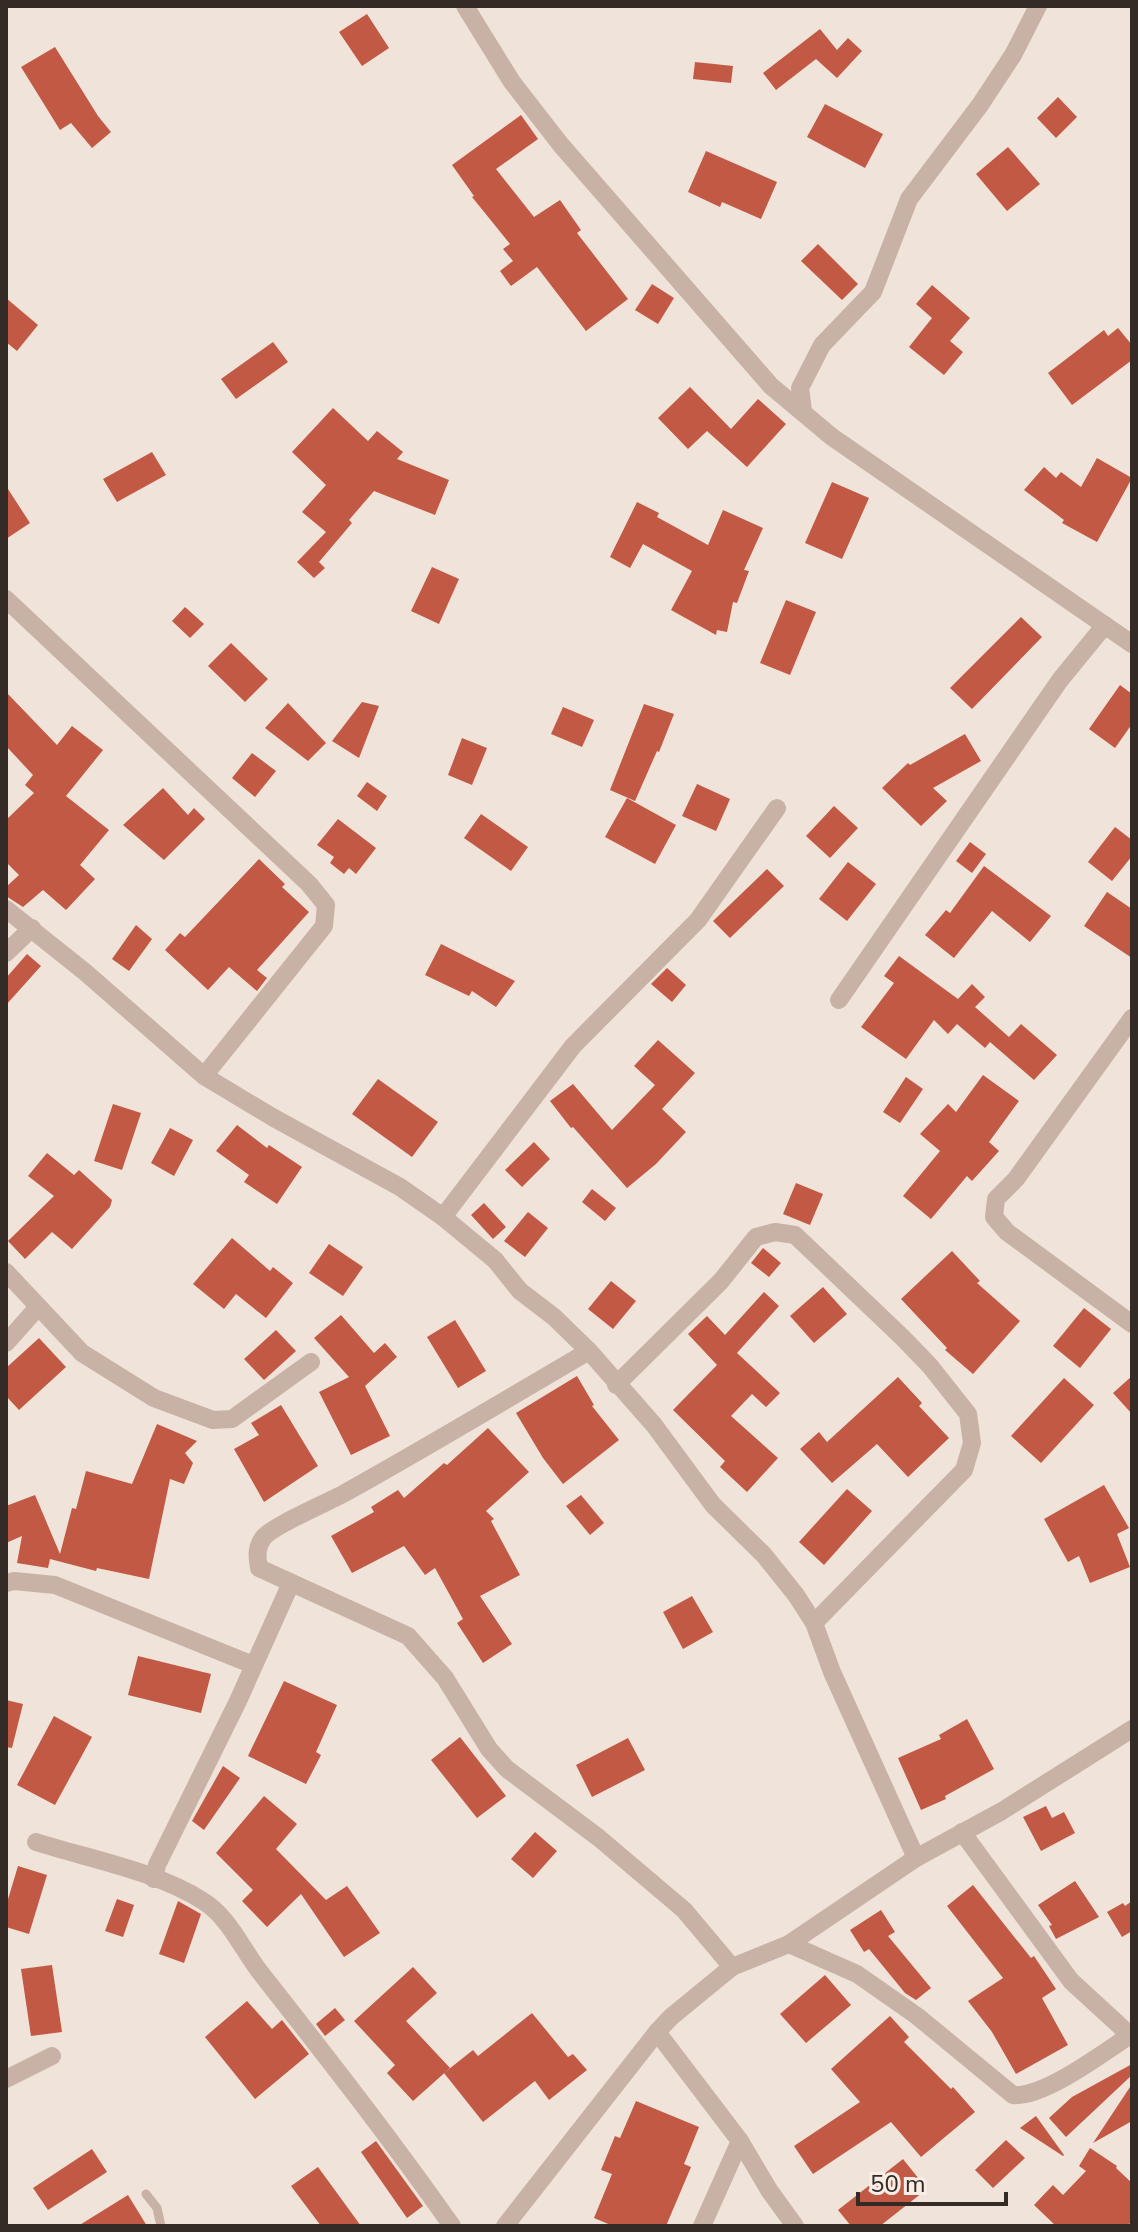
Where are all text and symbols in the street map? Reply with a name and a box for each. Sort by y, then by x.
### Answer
scale bar [858,2156,1006,2206]
text: 50 m [870,2168,926,2200]

